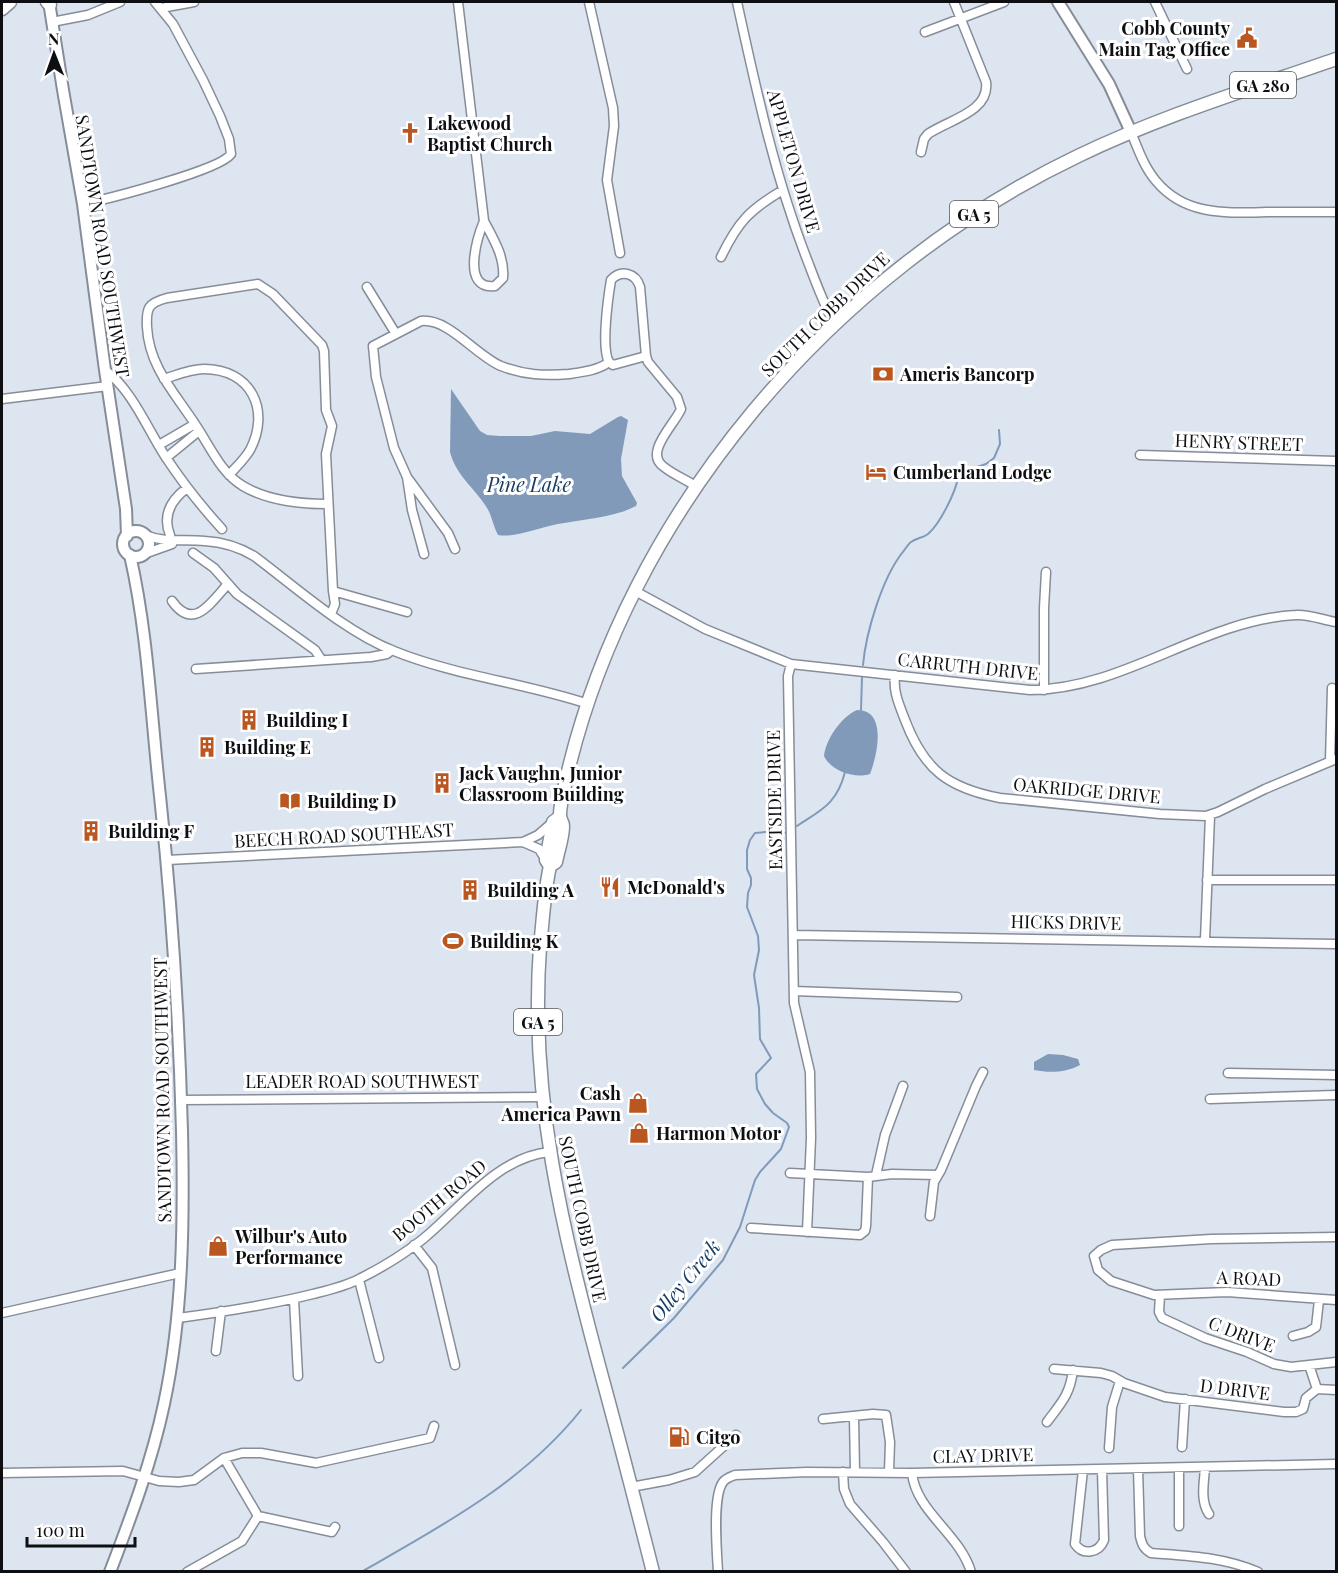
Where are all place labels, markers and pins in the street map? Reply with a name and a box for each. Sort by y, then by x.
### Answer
place label: Cobb County Main Tag Office [1099,16,1231,61]
public building icon: Cobb County Main Tag Office [1235,26,1259,50]
place label: Lakewood Baptist Church [427,111,553,156]
church icon: Lakewood Baptist Church [398,121,422,145]
bank icon: Ameris Bancorp [871,362,895,386]
place label: Ameris Bancorp [899,362,1035,386]
hotel icon: Cumberland Lodge [864,460,888,484]
place label: Cumberland Lodge [893,460,1052,484]
building icon: Building I [237,708,261,732]
place label: Building I [266,708,349,732]
building icon: Building E [195,735,219,759]
place label: Building E [224,735,311,759]
place label: Jack Vaughn, Junior Classroom Building [458,761,624,806]
building icon: Jack Vaughn, Junior Classroom Building [430,771,454,795]
library icon: Building D [278,789,302,813]
place label: Building D [307,789,397,813]
building icon: Building F [79,819,103,843]
place label: Building F [108,819,195,843]
restaurant icon: McDonald's [598,875,622,899]
place label: McDonald's [627,875,725,899]
building icon: Building A [458,878,482,902]
place label: Building A [487,878,575,902]
sports icon: Building K [441,929,465,953]
place label: Building K [470,929,560,953]
place label: Cash America Pawn [501,1081,621,1126]
shop icon: Cash America Pawn [626,1091,650,1115]
shop icon: Harmon Motor [627,1121,651,1145]
place label: Harmon Motor [656,1121,782,1145]
place label: Wilbur's Auto Performance [234,1224,347,1269]
shop icon: Wilbur's Auto Performance [206,1234,230,1258]
fuel station icon: Citgo [667,1425,691,1449]
place label: Citgo [696,1425,740,1449]

